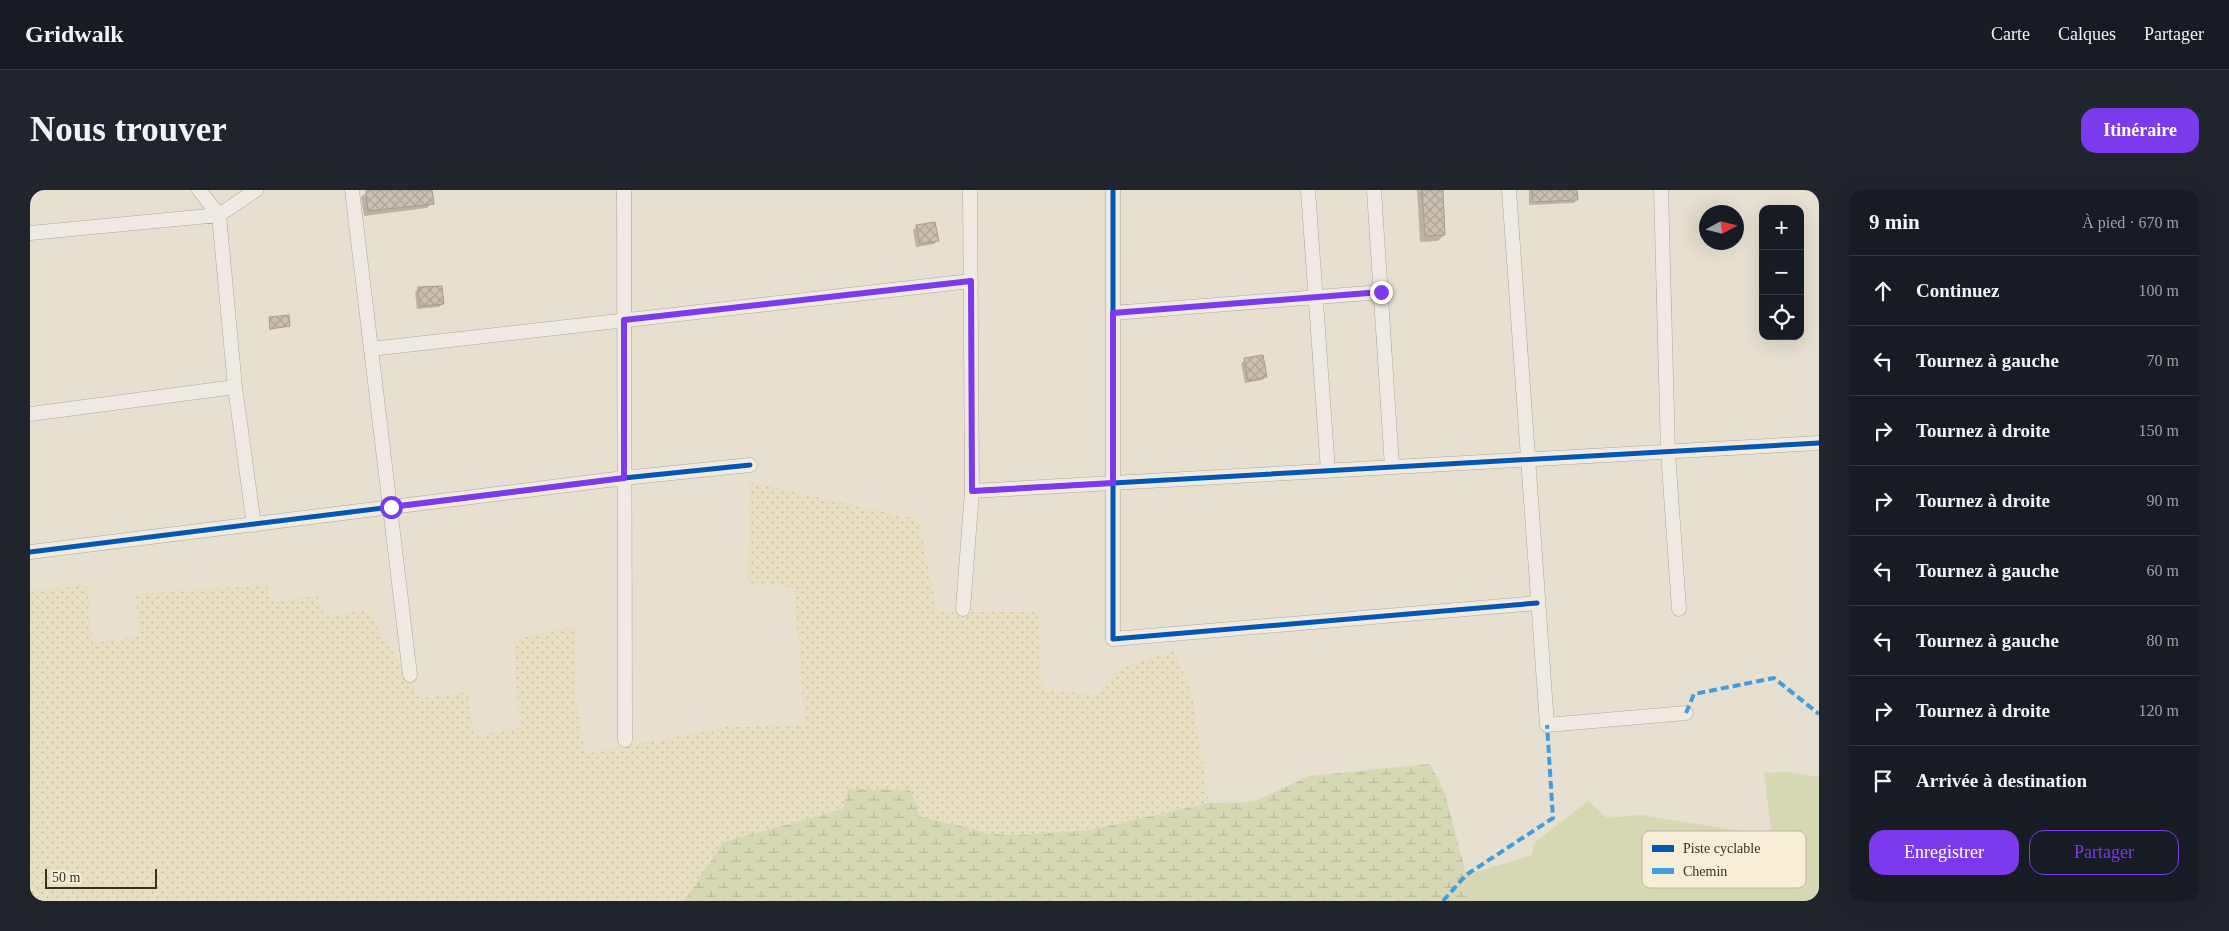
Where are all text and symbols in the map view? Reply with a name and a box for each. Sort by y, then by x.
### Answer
text: Gridwalk [25,21,124,47]
text: Carte [1991,24,2030,44]
text: Calques [2058,24,2116,44]
text: Partager [2144,24,2204,44]
button: Itinéraire [2081,108,2199,153]
text: Nous trouver [30,110,227,149]
north arrow [1699,205,1744,250]
map controls [1759,205,1804,340]
button: + [1759,205,1804,250]
text: 9 min [1869,210,1920,234]
text: À pied · 670 m [2082,214,2179,231]
button: − [1759,250,1804,295]
icon: ahead [1869,277,1897,305]
text: Continuez [1916,280,1999,301]
route end [1370,281,1393,304]
text: 100 m [2139,282,2179,299]
button: locate [1759,295,1804,340]
icon: left [1869,347,1897,375]
text: Tournez à gauche [1916,350,2059,371]
text: 70 m [2147,352,2179,369]
icon: right [1869,417,1897,445]
text: Tournez à droite [1916,420,2050,441]
text: 150 m [2139,422,2179,439]
icon: right [1869,487,1897,515]
text: Tournez à droite [1916,490,2050,511]
text: 90 m [2147,492,2179,509]
route start [380,496,403,519]
icon: left [1869,557,1897,585]
text: Tournez à gauche [1916,560,2059,581]
text: 60 m [2147,562,2179,579]
icon: left [1869,627,1897,655]
text: Tournez à gauche [1916,630,2059,651]
text: 80 m [2147,632,2179,649]
icon: right [1869,697,1897,725]
text: Tournez à droite [1916,700,2050,721]
text: 120 m [2139,702,2179,719]
icon: arrive [1869,767,1897,795]
text: Arrivée à destination [1916,770,2087,791]
button: Enregistrer [1869,830,2019,875]
button: Partager [2029,830,2179,875]
legend [1642,831,1806,888]
text: Piste cyclable [1683,841,1760,856]
text: Chemin [1683,864,1727,879]
scale bar [45,866,158,889]
text: 50 m [52,870,80,885]

